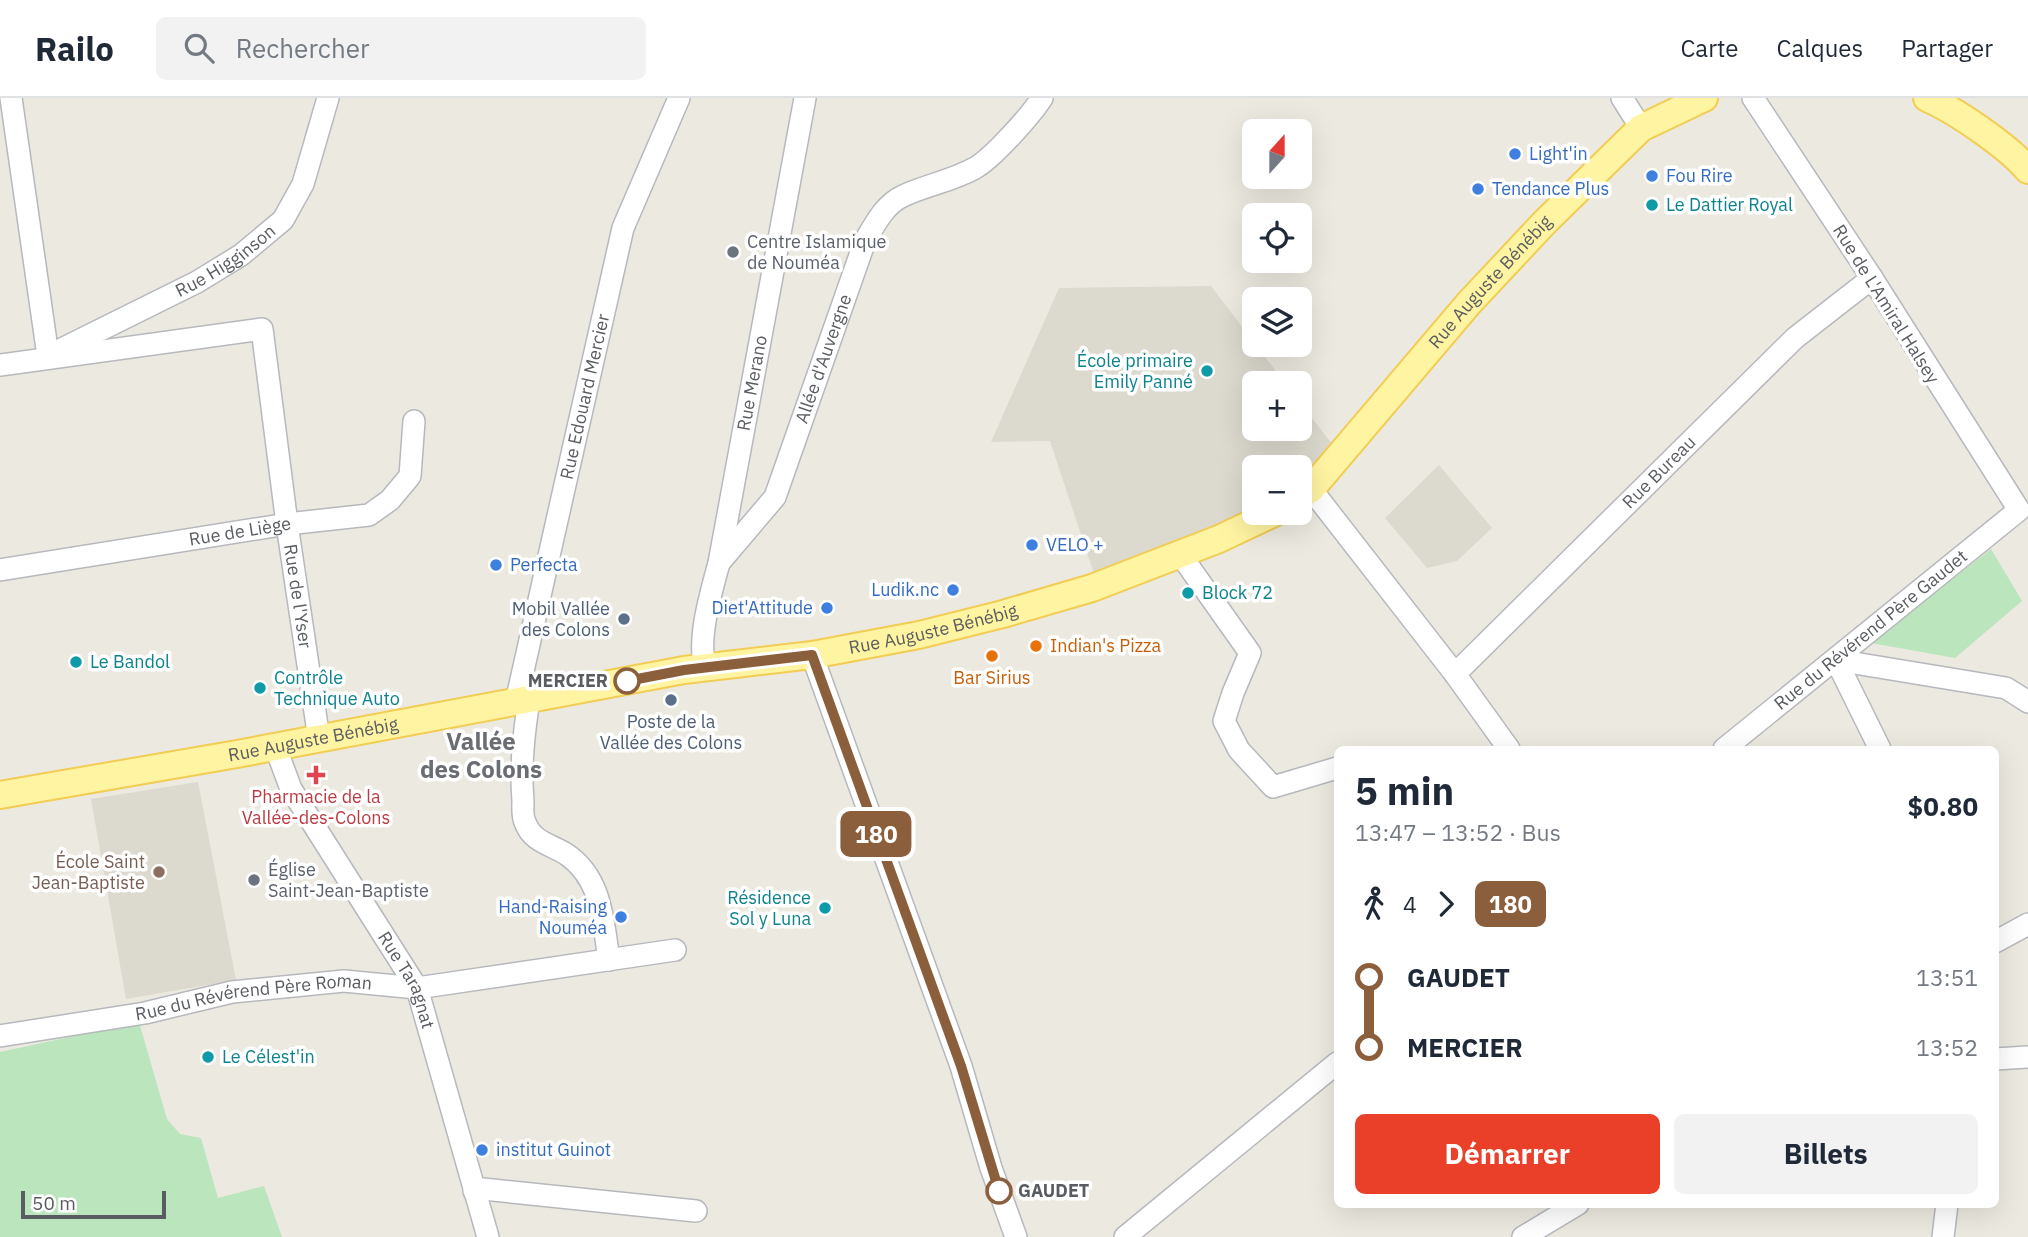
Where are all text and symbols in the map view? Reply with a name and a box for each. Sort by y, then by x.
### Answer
search box [156,17,646,80]
text: Railo [35,27,114,70]
icon: search [180,29,218,67]
text: Rechercher [236,31,369,65]
text: Carte [1680,32,1739,64]
text: Calques [1777,32,1863,64]
text: Partager [1901,32,1993,64]
north arrow [1242,119,1312,189]
map controls [1242,119,1312,525]
place label: Light'in [1529,142,1588,165]
marker: Light'in [1507,146,1523,162]
place label: Fou Rire [1666,164,1733,187]
marker: Fou Rire [1644,168,1660,184]
place label: Tendance Plus [1492,177,1609,200]
marker: Tendance Plus [1470,181,1486,197]
place label: Le Dattier Royal [1666,193,1793,216]
marker: Le Dattier Royal [1644,197,1660,213]
button: locate [1242,203,1312,273]
street label: Rue Auguste Bénébig [1423,209,1557,353]
street label: Rue Higginson [171,219,280,302]
street label: Rue de L'Amiral Halsey [1828,220,1945,388]
place label: Centre Islamique de Nouméa [747,230,887,274]
marker: Centre Islamique de Nouméa [725,244,741,260]
button: layers [1242,287,1312,357]
street label: Allée d'Auvergne [790,291,856,426]
street label: Rue Edouard Mercier [555,311,614,482]
street label: Rue Merano [732,333,772,433]
place label: École primaire Emily Panné [1077,349,1193,393]
marker: École primaire Emily Panné [1199,363,1215,379]
button: + [1242,371,1312,441]
street label: Rue Bureau [1617,431,1700,513]
button: − [1242,455,1312,525]
street label: Rue de Liège [187,512,293,551]
place label: VELO + [1046,533,1104,556]
marker: VELO + [1024,537,1040,553]
street label: Rue de l'Yser [279,542,317,650]
street label: Rue du Révérend Père Gaudet [1769,545,1972,715]
place label: Perfecta [510,553,578,576]
marker: Perfecta [488,557,504,573]
place label: Ludik.nc [871,578,939,601]
place label: Block 72 [1202,581,1273,604]
marker: Ludik.nc [945,582,961,598]
marker: Block 72 [1180,585,1196,601]
place label: Diet'Attitude [711,596,813,619]
place label: Mobil Vallée des Colons [512,597,610,641]
street label: Rue Auguste Bénébig [847,598,1021,659]
marker: Diet'Attitude [819,600,835,616]
marker: Mobil Vallée des Colons [616,611,632,627]
place label: Indian's Pizza [1050,634,1161,657]
marker: Indian's Pizza [1028,638,1044,654]
marker: Bar Sirius [984,648,1000,664]
place label: Le Bandol [90,650,170,673]
marker: Le Bandol [68,654,84,670]
place label: Contrôle Technique Auto [274,666,400,710]
place label: Bar Sirius [953,666,1031,689]
marker: MERCIER [614,668,640,694]
place label: MERCIER [528,669,608,692]
marker: Contrôle Technique Auto [252,680,268,696]
marker: Poste de la Vallée des Colons [663,692,679,708]
place label: Poste de la Vallée des Colons [600,710,742,754]
street label: Rue Auguste Bénébig [226,712,400,766]
district label: Vallée des Colons [420,725,542,785]
text: 5 min [1355,766,1454,815]
marker: Pharmacie de la Vallée-des-Colons [308,767,324,783]
place label: Pharmacie de la Vallée-des-Colons [242,785,390,829]
text: $0.80 [1908,789,1978,823]
line badge: 180 [836,811,916,857]
text: 13:47 – 13:52 · Bus [1355,817,1561,847]
text: 180 [854,818,898,850]
place label: École Saint Jean-Baptiste [32,850,145,894]
place label: Église Saint-Jean-Baptiste [268,858,429,902]
marker: École Saint Jean-Baptiste [151,864,167,880]
marker: Église Saint-Jean-Baptiste [246,872,262,888]
icon: walk [1355,885,1393,923]
icon: forward [1427,885,1465,923]
place label: Résidence Sol y Luna [727,886,811,930]
text: 180 [1489,888,1532,920]
text: 4 [1403,889,1417,919]
place label: Hand-Raising Nouméa [498,895,607,939]
marker: Résidence Sol y Luna [817,900,833,916]
marker: Hand-Raising Nouméa [613,909,629,925]
street label: Rue Taragnat [373,927,440,1031]
text: GAUDET [1407,960,1510,994]
text: 13:51 [1916,962,1978,992]
street label: Rue du Révérend Père Roman [133,968,373,1025]
text: MERCIER [1407,1030,1523,1064]
text: 13:52 [1916,1032,1978,1062]
place label: Le Célest'in [222,1045,315,1068]
marker: Le Célest'in [200,1049,216,1065]
button: Démarrer [1355,1114,1660,1194]
button: Billets [1674,1114,1978,1194]
place label: institut Guinot [496,1138,611,1161]
marker: institut Guinot [474,1142,490,1158]
marker: GAUDET [986,1178,1012,1204]
place label: GAUDET [1018,1179,1090,1202]
scale bar [21,1188,166,1220]
text: 50 m [32,1191,76,1215]

